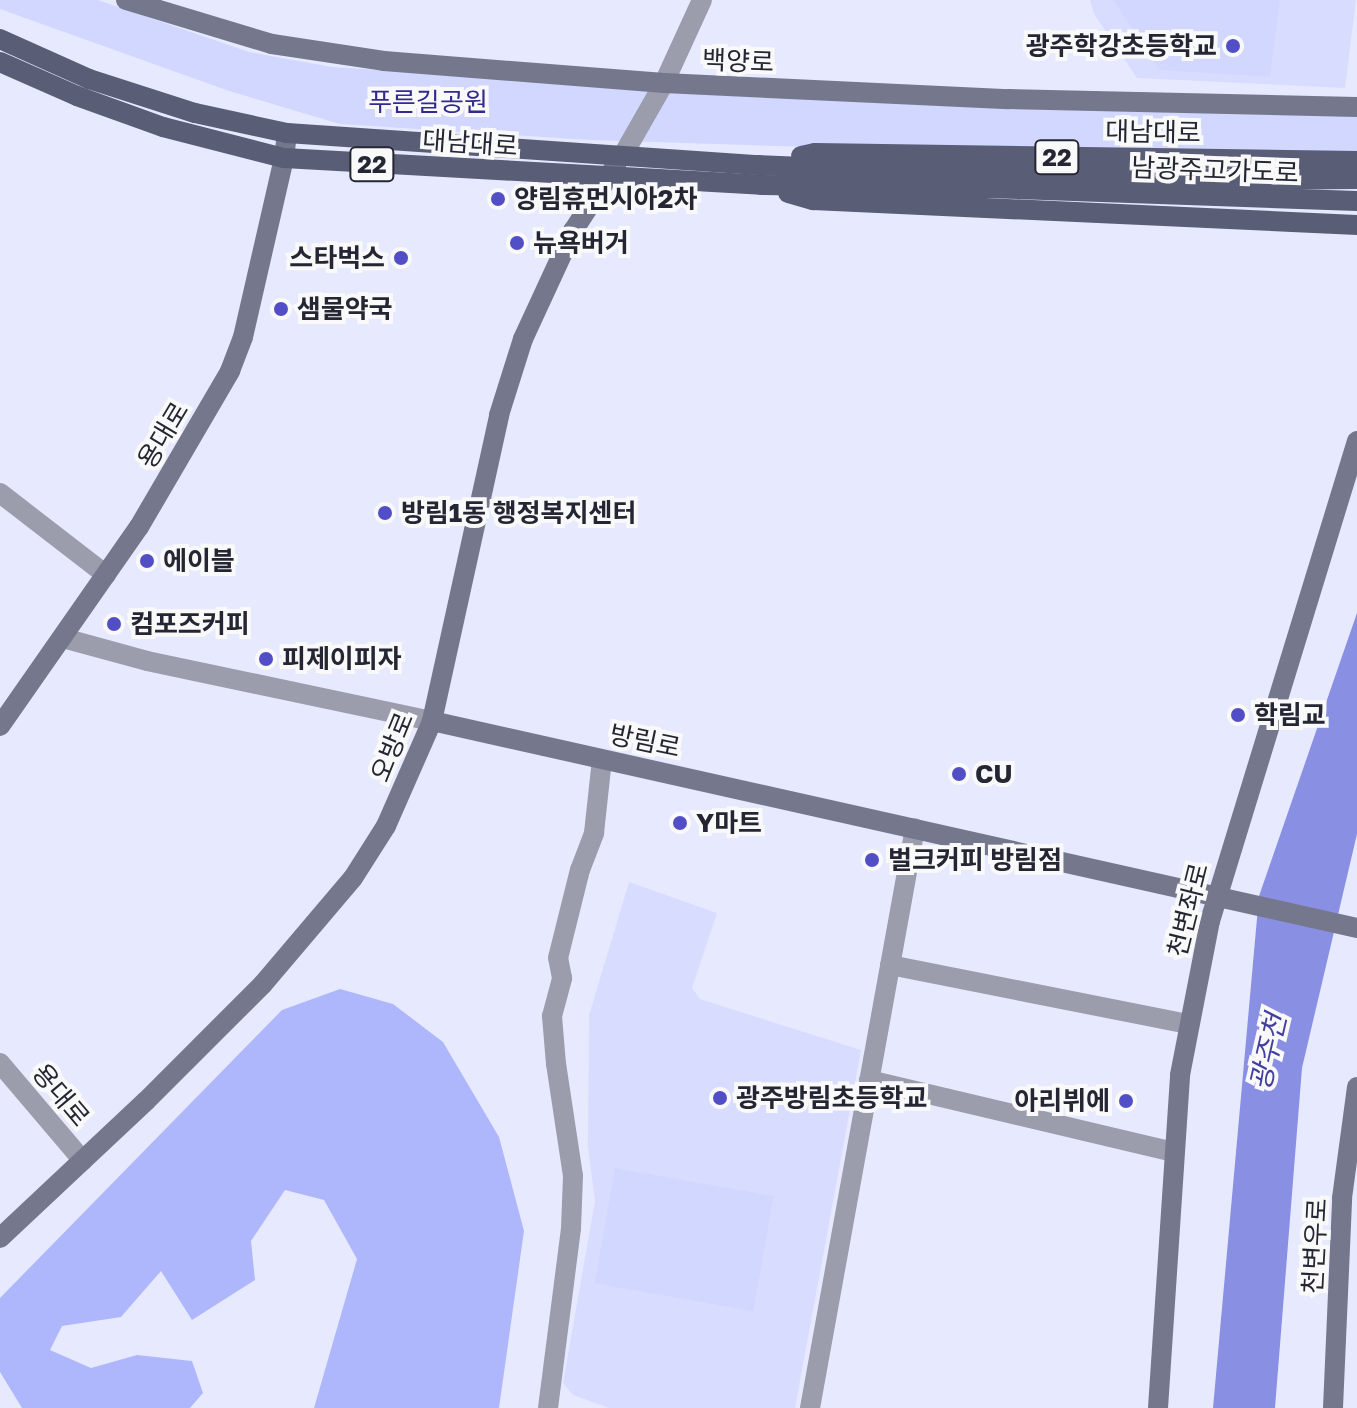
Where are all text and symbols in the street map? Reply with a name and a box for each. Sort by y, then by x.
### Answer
place label: 광주학강초등학교 [1026,30,1217,62]
marker: 광주학강초등학교 [1224,37,1242,55]
street label: 백양로 [702,44,774,78]
park label: 푸른길공원 [368,86,488,118]
street label: 대남대로 [1105,116,1201,148]
street label: 대남대로 [421,124,519,162]
road number: 22 [1033,137,1081,177]
road number: 22 [348,144,396,184]
street label: 남광주고가도로 [1131,151,1299,189]
place label: 양림휴먼시아2차 [514,183,697,215]
marker: 양림휴먼시아2차 [489,190,507,208]
place label: 뉴욕버거 [533,227,629,259]
marker: 뉴욕버거 [508,234,526,252]
place label: 스타벅스 [289,242,385,274]
marker: 스타벅스 [392,249,410,267]
place label: 샘물약국 [297,293,393,325]
marker: 샘물약국 [272,300,290,318]
street label: 용대로 [131,396,195,474]
place label: 방림1동 행정복지센터 [401,497,636,529]
marker: 방림1동 행정복지센터 [376,504,394,522]
place label: 에이블 [163,545,235,577]
marker: 에이블 [138,552,156,570]
place label: 컴포즈커피 [130,608,250,640]
marker: 컴포즈커피 [105,615,123,633]
place label: 피제이피자 [282,643,402,675]
marker: 피제이피자 [257,650,275,668]
place label: 학림교 [1254,699,1326,731]
marker: 학림교 [1229,706,1247,724]
street label: 오방로 [364,708,420,786]
street label: 방림로 [607,718,683,764]
place label: CU [975,758,1012,790]
marker: CU [950,765,968,783]
place label: Y마트 [696,807,762,839]
marker: Y마트 [671,814,689,832]
place label: 벌크커피 방림점 [888,844,1062,876]
marker: 벌크커피 방림점 [863,851,881,869]
street label: 천변좌로 [1161,860,1215,960]
water label: 광주천 [1243,1011,1293,1093]
street label: 용대로 [26,1057,96,1133]
place label: 광주방림초등학교 [736,1082,927,1114]
place label: 아리뷔에 [1014,1085,1110,1117]
marker: 광주방림초등학교 [711,1089,729,1107]
marker: 아리뷔에 [1117,1092,1135,1110]
street label: 천변우로 [1297,1197,1333,1295]

